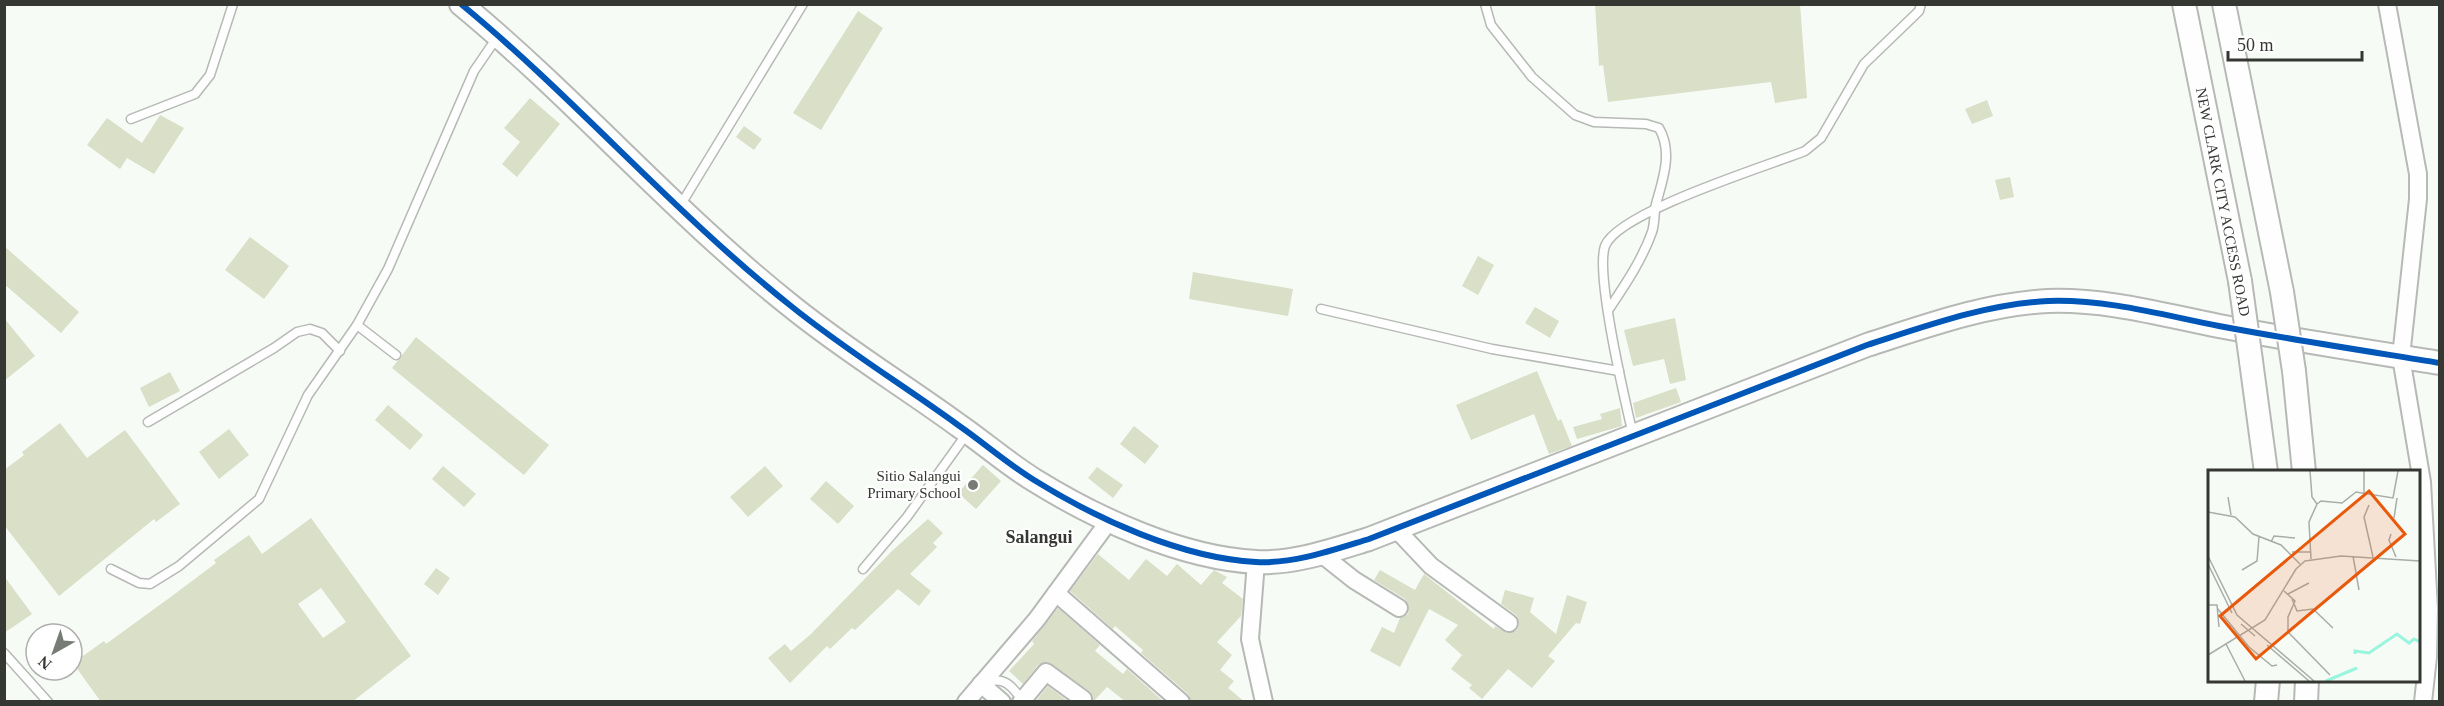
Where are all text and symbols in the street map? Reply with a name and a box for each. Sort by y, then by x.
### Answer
scale bar [2228,24,2362,62]
text: 50 m [2237,35,2274,55]
street label: NEW CLARK CITY ACCESS ROAD [2193,86,2253,318]
place label: Sitio Salangui Primary School [867,468,961,501]
inset map [2208,470,2420,682]
marker: Sitio Salangui Primary School [966,478,980,492]
district label: Salangui [1005,527,1073,547]
north arrow [24,622,84,682]
text: N [34,653,55,673]

